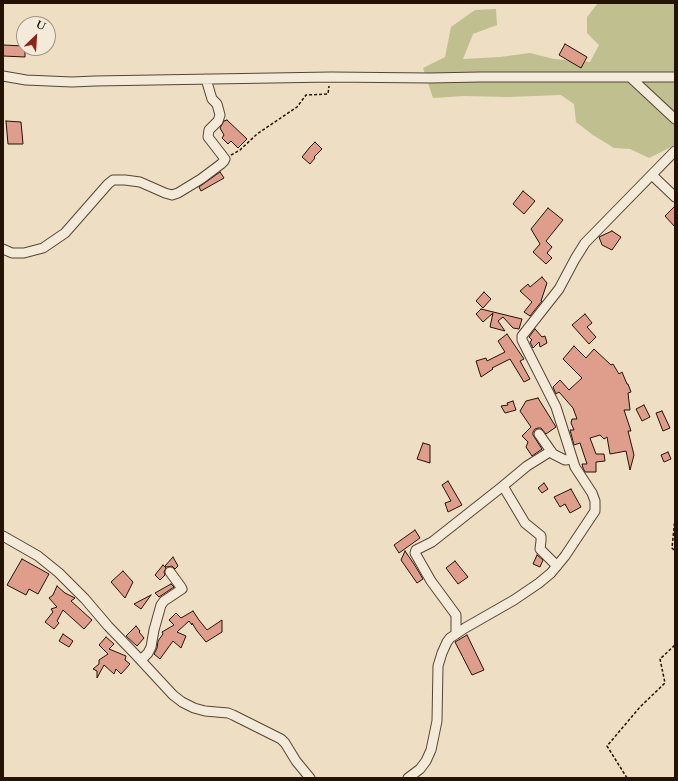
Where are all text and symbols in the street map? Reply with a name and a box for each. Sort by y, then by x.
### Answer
north arrow [16,16,56,56]
text: U [34,17,48,34]

